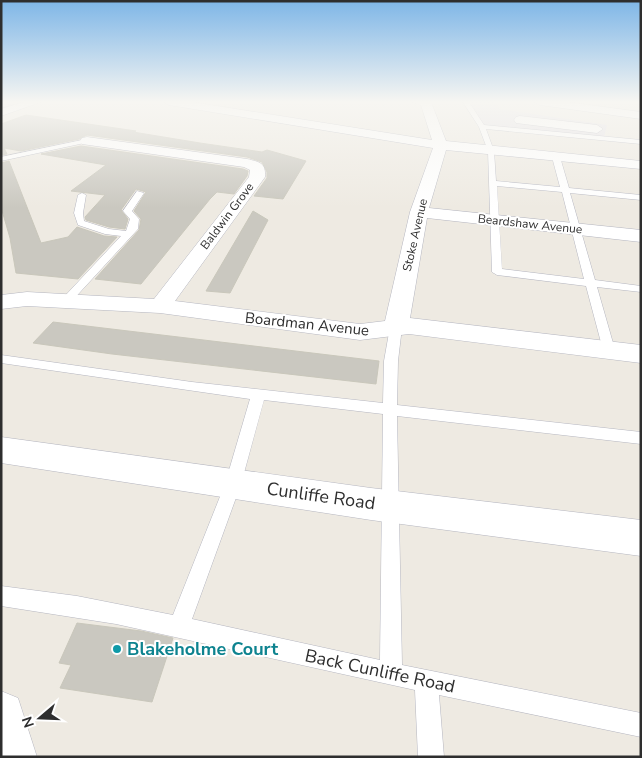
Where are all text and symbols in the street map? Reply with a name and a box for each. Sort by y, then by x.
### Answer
street label: Baldwin Grove [197,179,257,253]
street label: Stoke Avenue [399,197,431,273]
street label: Beardshaw Avenue [477,211,583,237]
street label: Boardman Avenue [244,308,370,340]
street label: Cunliffe Road [265,477,377,515]
place label: Blakeholme Court [127,637,278,661]
marker: Blakeholme Court [111,643,123,655]
street label: Back Cunliffe Road [303,643,457,699]
north arrow [15,693,65,743]
text: N [17,714,39,730]

